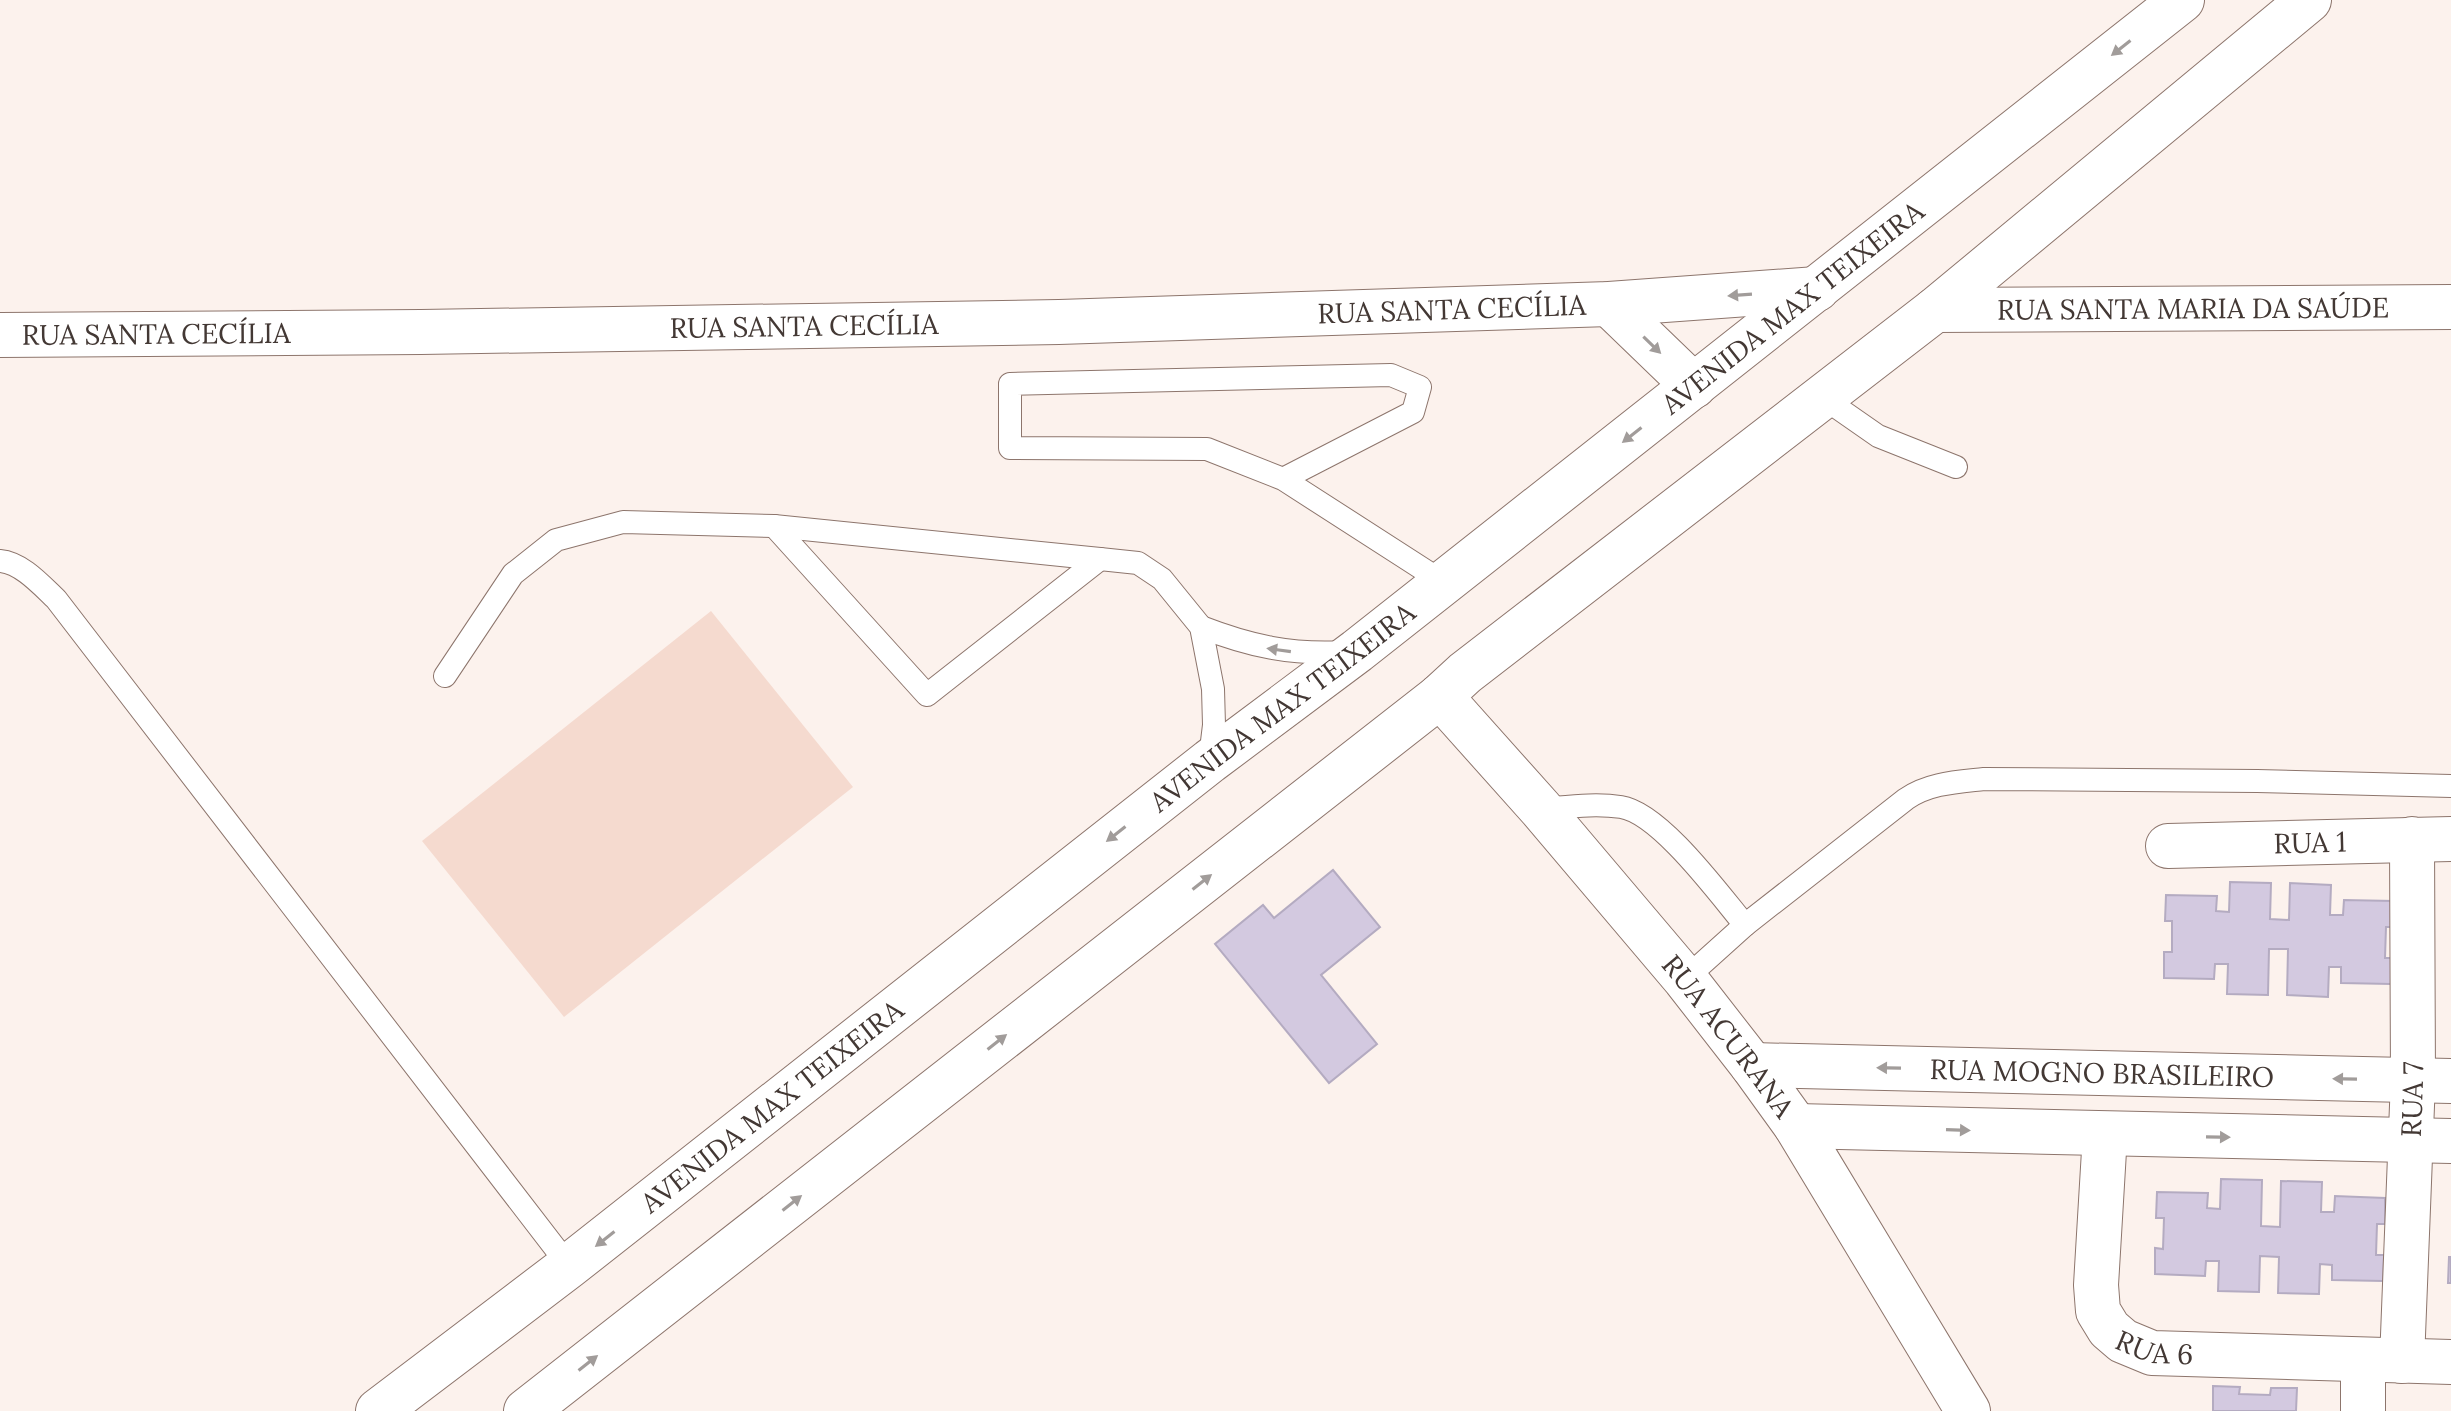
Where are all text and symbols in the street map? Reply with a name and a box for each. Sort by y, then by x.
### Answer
one-way arrow [2111,40,2131,56]
street label: AVENIDA MAX TEIXEIRA [1653,193,1931,423]
street label: RUA SANTA CECÍLIA [1317,287,1587,332]
one-way arrow [1727,289,1752,302]
street label: RUA SANTA MARIA DA SAÚDE [1997,289,2389,328]
street label: RUA SANTA CECÍLIA [669,306,939,346]
street label: RUA SANTA CECÍLIA [22,315,291,353]
one-way arrow [1642,335,1661,354]
one-way arrow [1621,426,1642,443]
street label: AVENIDA MAX TEIXEIRA [1141,594,1423,820]
one-way arrow [1266,643,1291,656]
street label: RUA 1 [2273,824,2347,861]
one-way arrow [1106,826,1126,842]
one-way arrow [1192,875,1212,891]
street label: RUA ACURANA [1654,947,1802,1125]
street label: AVENIDA MAX TEIXEIRA [632,991,911,1221]
one-way arrow [987,1035,1007,1051]
street label: RUA MOGNO BRASILEIRO [1929,1051,2274,1095]
street label: RUA 7 [2393,1061,2431,1138]
one-way arrow [1876,1062,1901,1075]
one-way arrow [2332,1072,2357,1085]
one-way arrow [1946,1124,1971,1137]
one-way arrow [2206,1130,2231,1143]
one-way arrow [782,1195,802,1211]
one-way arrow [595,1230,615,1246]
street label: RUA 6 [2110,1322,2194,1372]
one-way arrow [578,1355,598,1372]

